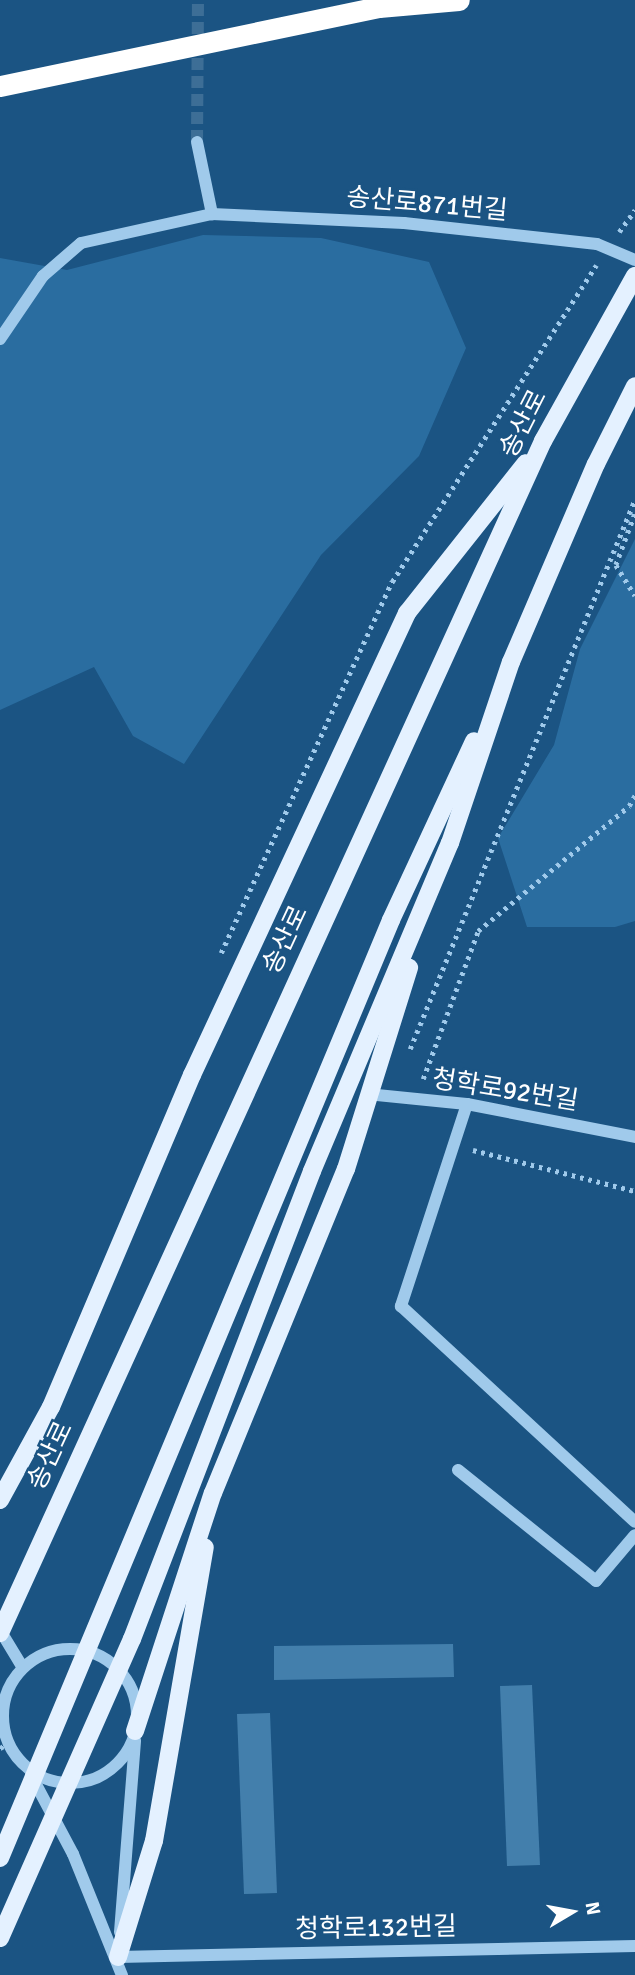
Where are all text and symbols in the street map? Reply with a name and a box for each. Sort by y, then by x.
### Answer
street label: 송산로871번길 [345,182,509,228]
street label: 송산로 [494,385,554,463]
street label: 송산로 [257,901,315,979]
street label: 청학로92번길 [430,1064,580,1118]
street label: 송산로 [22,1417,80,1495]
north arrow [537,1877,607,1947]
text: N [580,1900,606,1917]
street label: 청학로132번길 [295,1912,457,1946]

